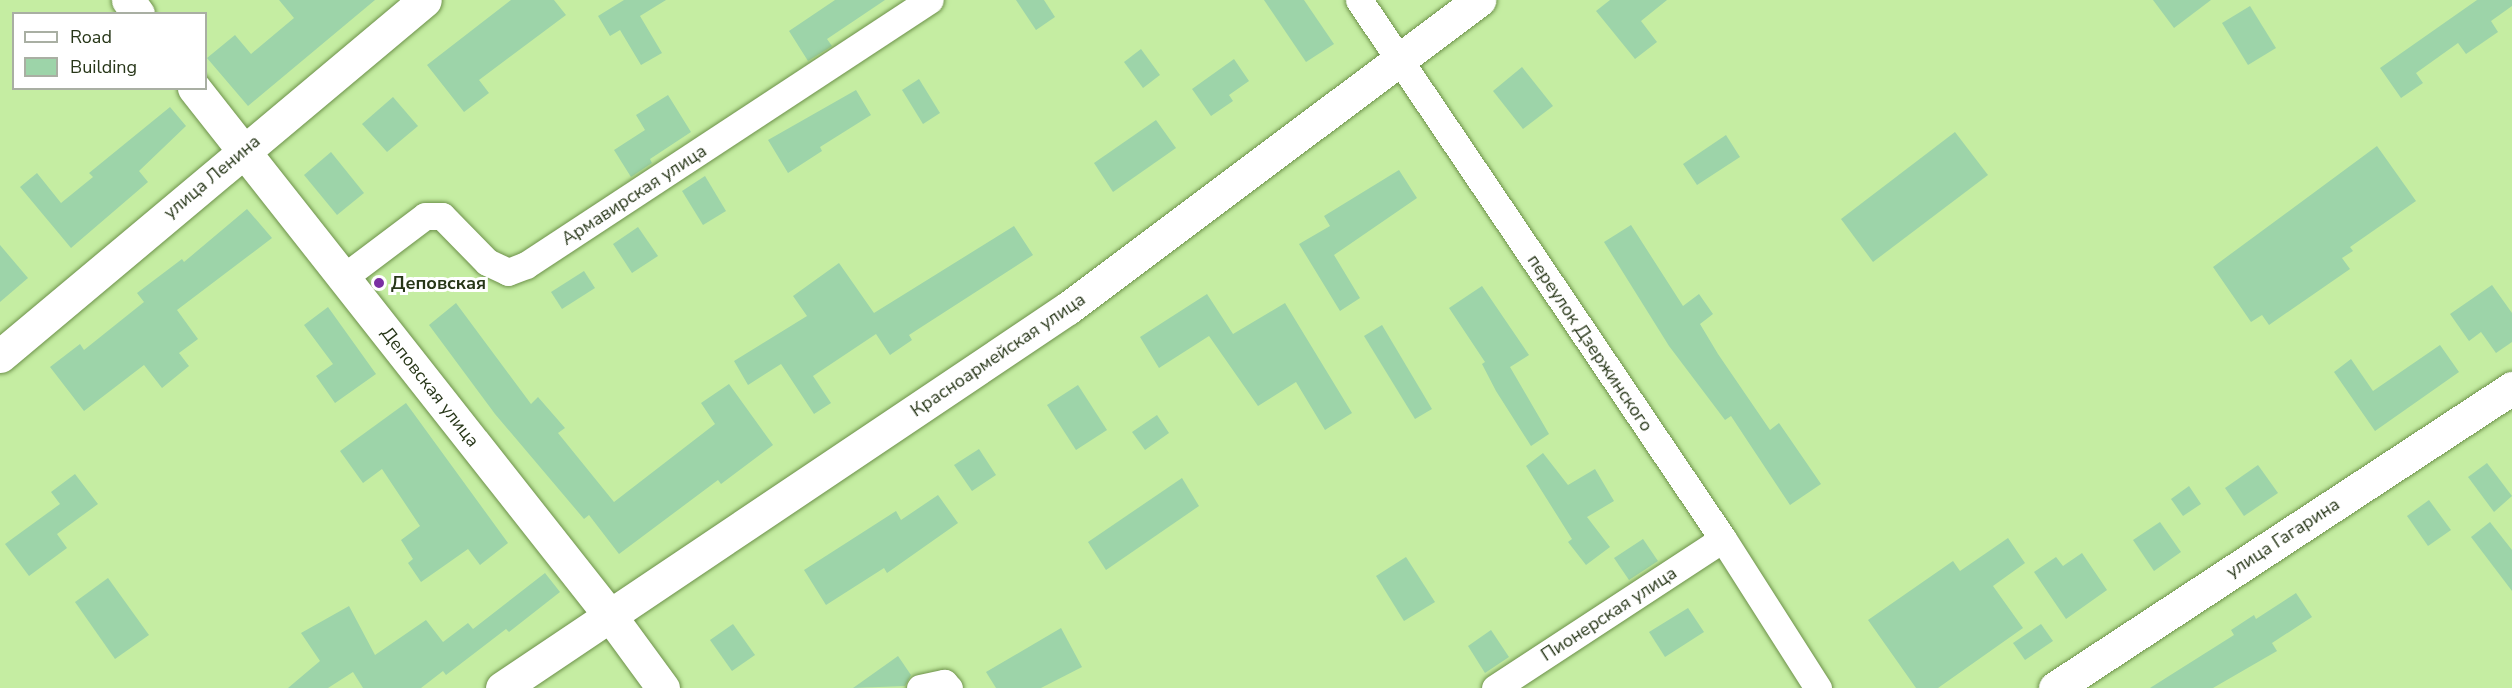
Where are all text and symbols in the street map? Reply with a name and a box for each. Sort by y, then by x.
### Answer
legend [12,12,207,90]
text: Road [70,25,112,49]
text: Building [70,55,137,79]
street label: улица Ленина [159,130,265,224]
street label: Армавирская улица [557,140,711,250]
street label: переулок Дзержинского [1523,250,1657,436]
place label: Деповская [391,272,486,294]
marker: Деповская [372,276,386,290]
street label: Красноармейская улица [907,288,1089,422]
street label: Деповская улица [376,323,484,451]
street label: улица Гагарина [2222,493,2344,583]
street label: Пионерская улица [1537,562,1681,666]

